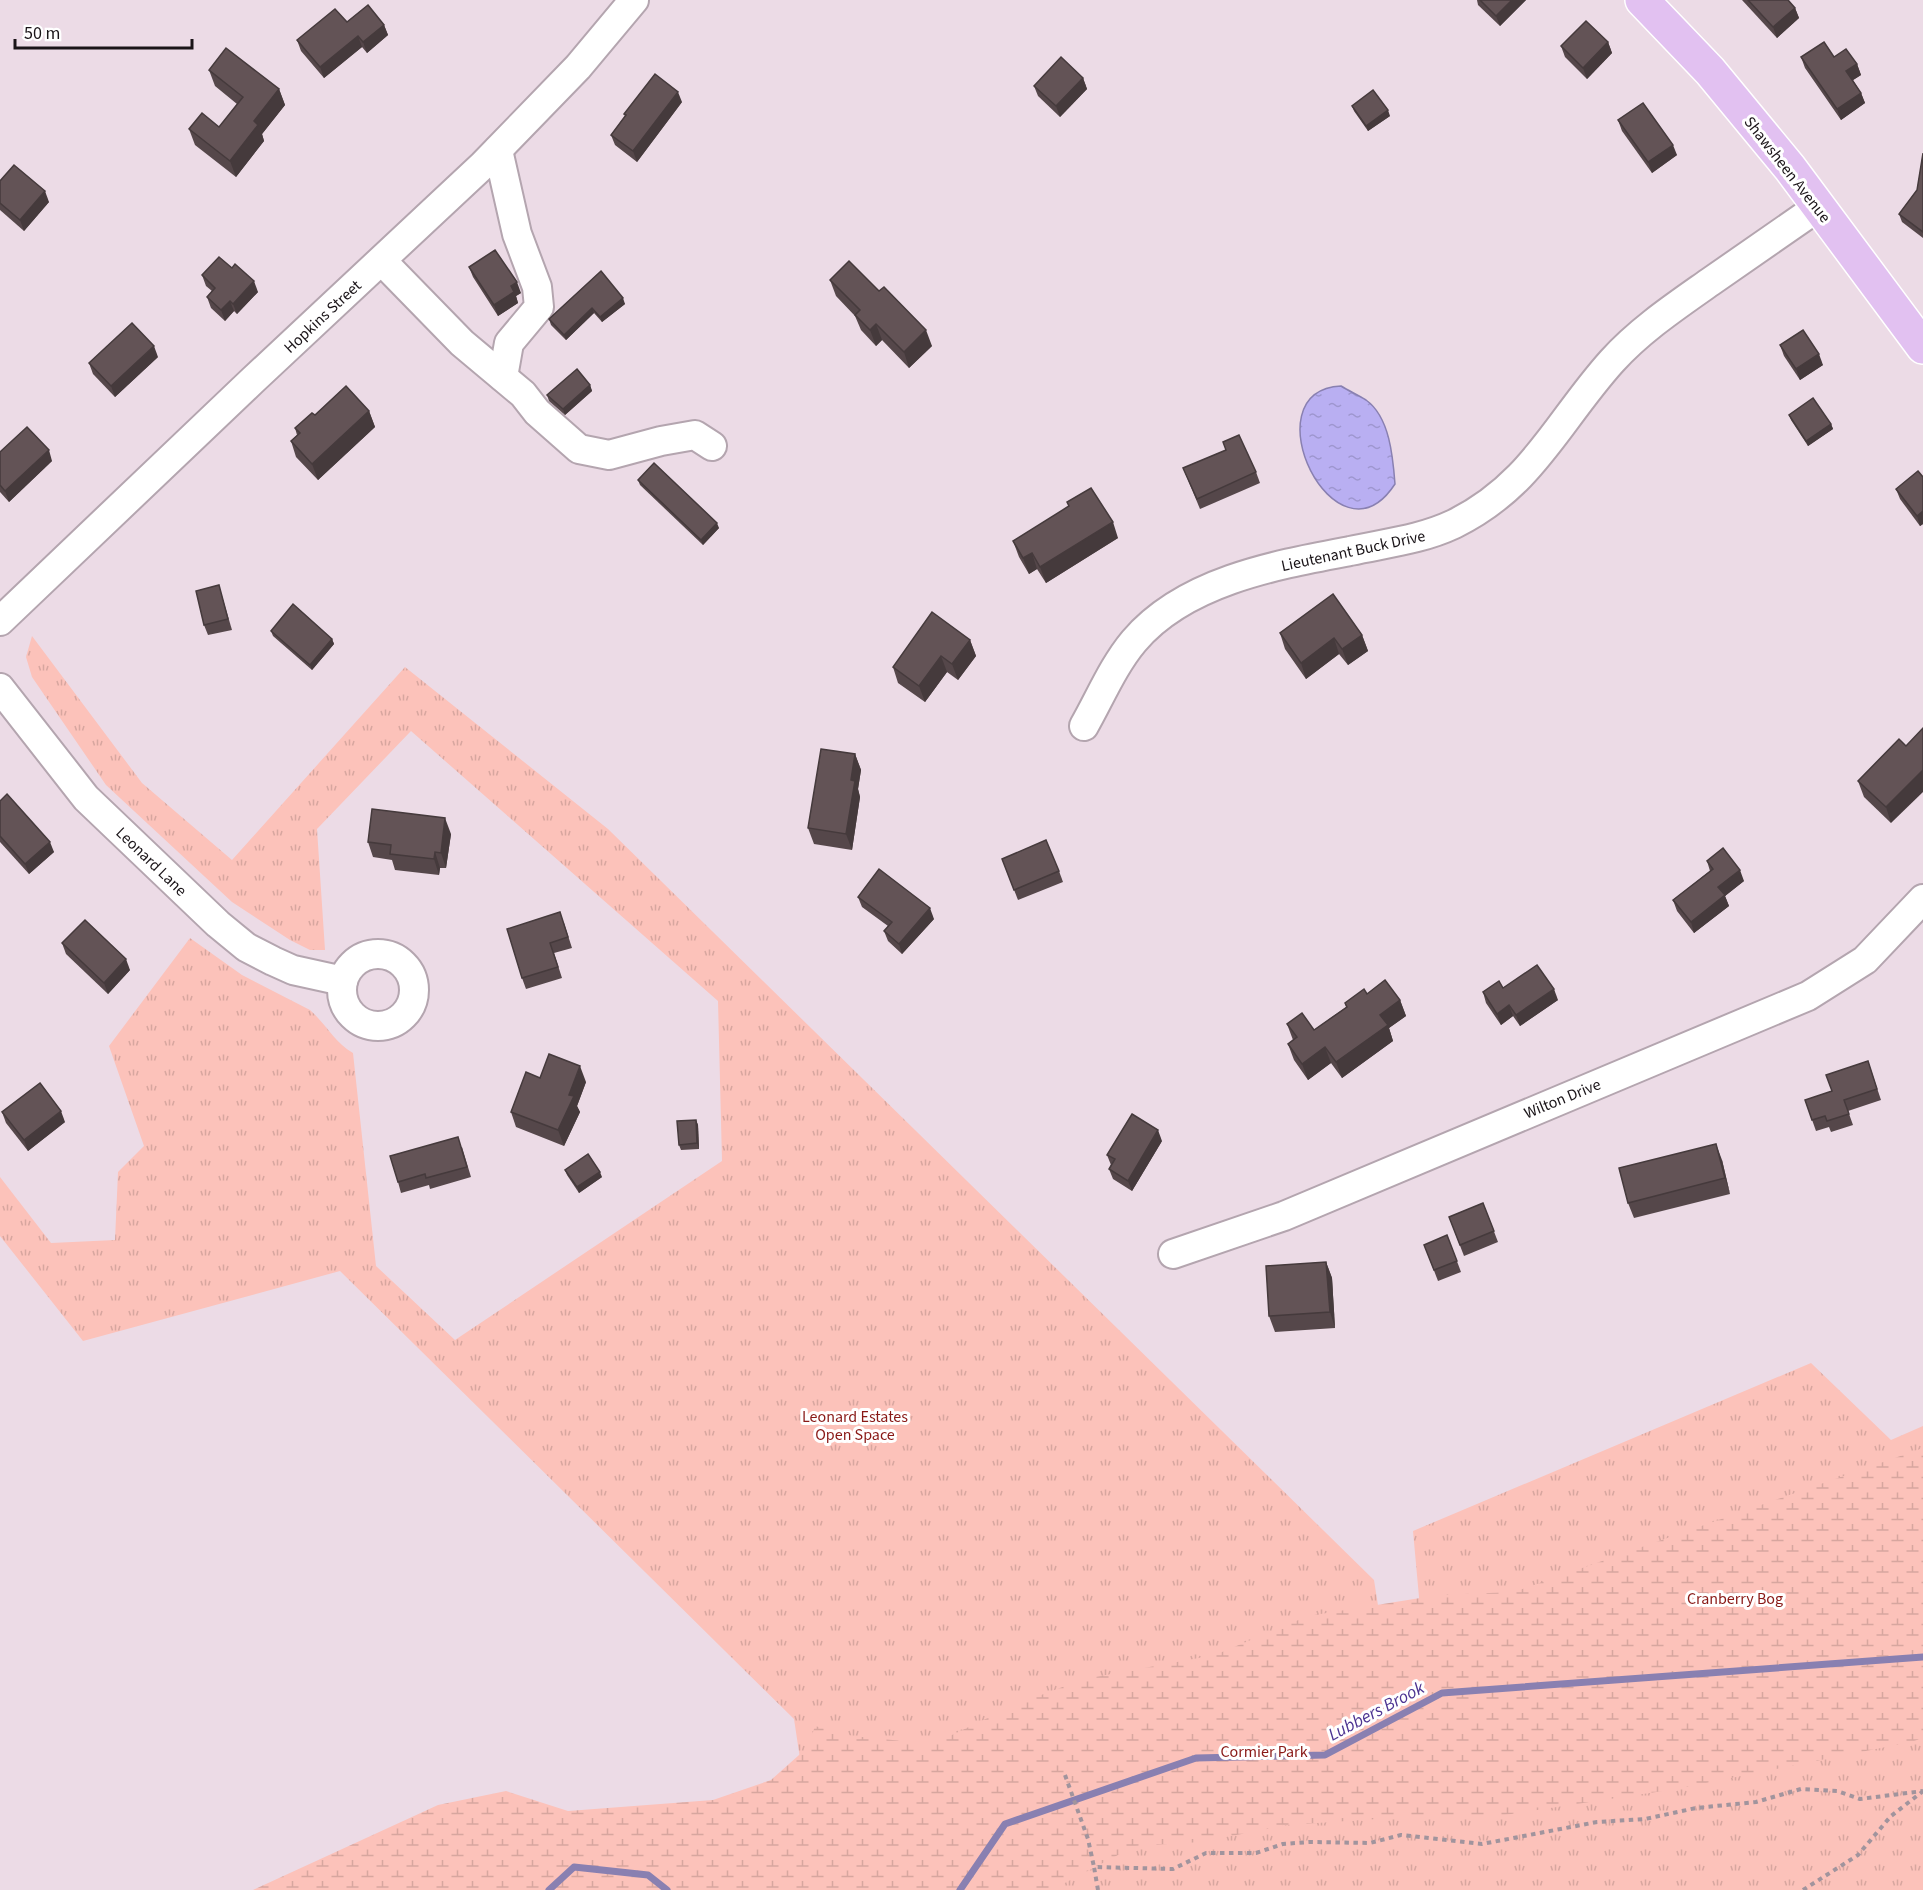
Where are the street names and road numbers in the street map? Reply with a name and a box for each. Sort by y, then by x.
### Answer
street label: Shawsheen Avenue [1739,112,1836,227]
street label: Hopkins Street [279,275,367,358]
street label: Lieutenant Buck Drive [1279,525,1427,577]
street label: Leonard Lane [111,822,192,901]
street label: Wilton Drive [1521,1074,1604,1124]

